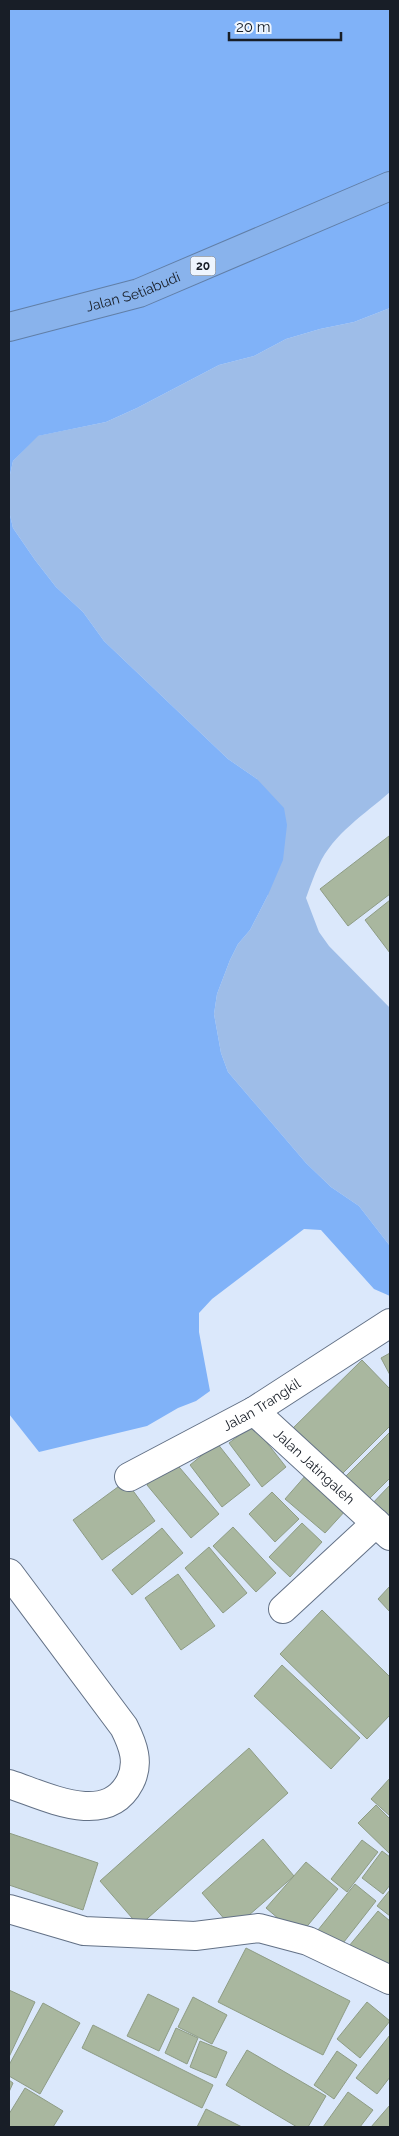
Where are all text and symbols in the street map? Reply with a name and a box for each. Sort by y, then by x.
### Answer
scale bar [229,10,342,42]
text: 20 m [236,18,271,36]
road number: 20 [190,256,216,276]
street label: Jalan Setiabudi [84,268,182,315]
street label: Jalan Trangkil [220,1375,304,1434]
street label: Jalan Jatingaleh [271,1426,358,1507]

